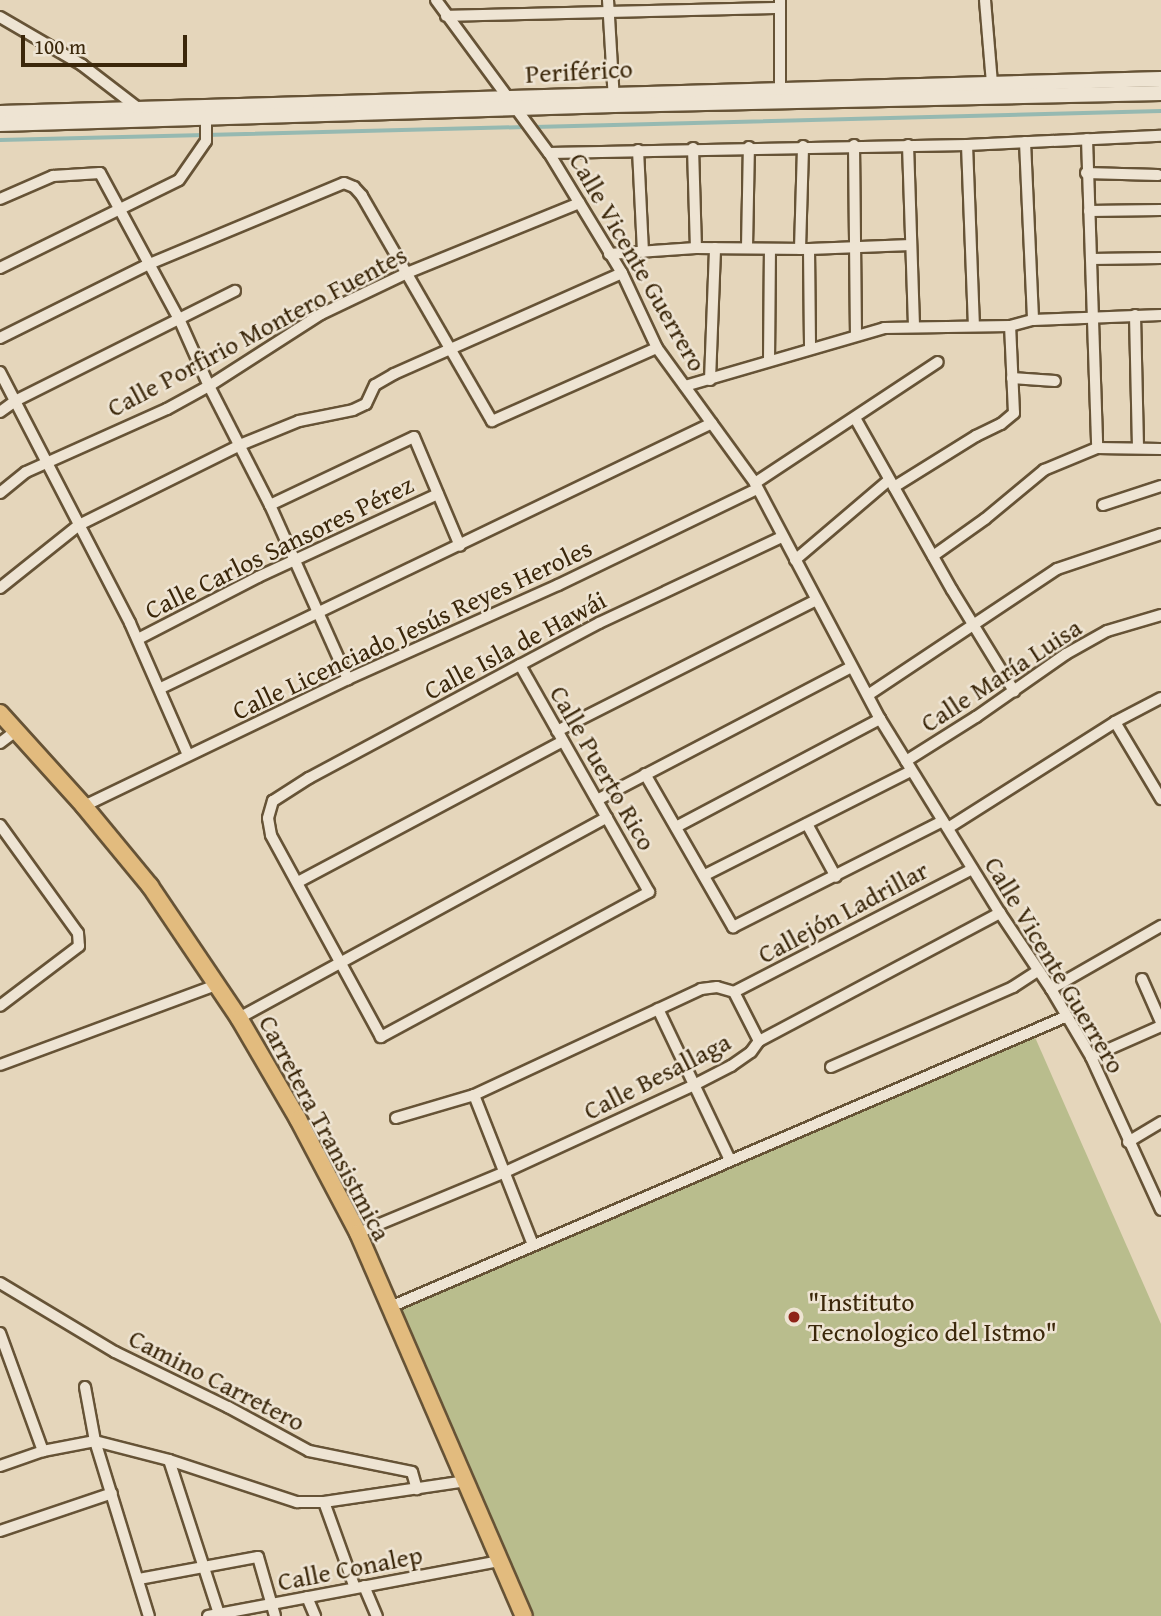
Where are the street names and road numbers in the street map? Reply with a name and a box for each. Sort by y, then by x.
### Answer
street label: Periférico [524,53,634,89]
street label: Calle Vicente Guerrero [563,147,713,377]
street label: Calle Porfirio Montero Fuentes [102,239,412,423]
street label: Calle Carlos Sansores Pérez [140,468,418,626]
street label: Calle Licenciado Jesús Reyes Heroles [227,532,597,726]
street label: Calle Isla de Hawái [419,584,611,706]
street label: Calle María Luisa [915,611,1087,739]
street label: Calle Puerto Rico [543,680,663,856]
street label: Calle Vicente Guerrero [978,851,1132,1079]
street label: Callejón Ladrillar [753,854,933,970]
street label: Carretera Transistmica [252,1010,398,1246]
street label: Calle Besallaga [578,1026,736,1126]
street label: Camino Carretero [124,1322,310,1438]
street label: Calle Conalep [275,1539,425,1597]

